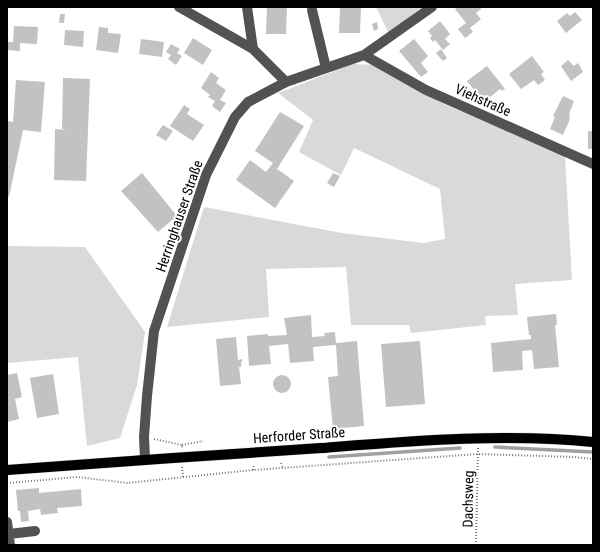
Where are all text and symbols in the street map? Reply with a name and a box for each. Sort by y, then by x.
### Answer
street label: Viehstraße [453,81,514,120]
street label: Herringhauser Straße [152,158,206,274]
street label: Herforder Straße [252,424,346,446]
street label: Dachsweg [460,470,476,528]

